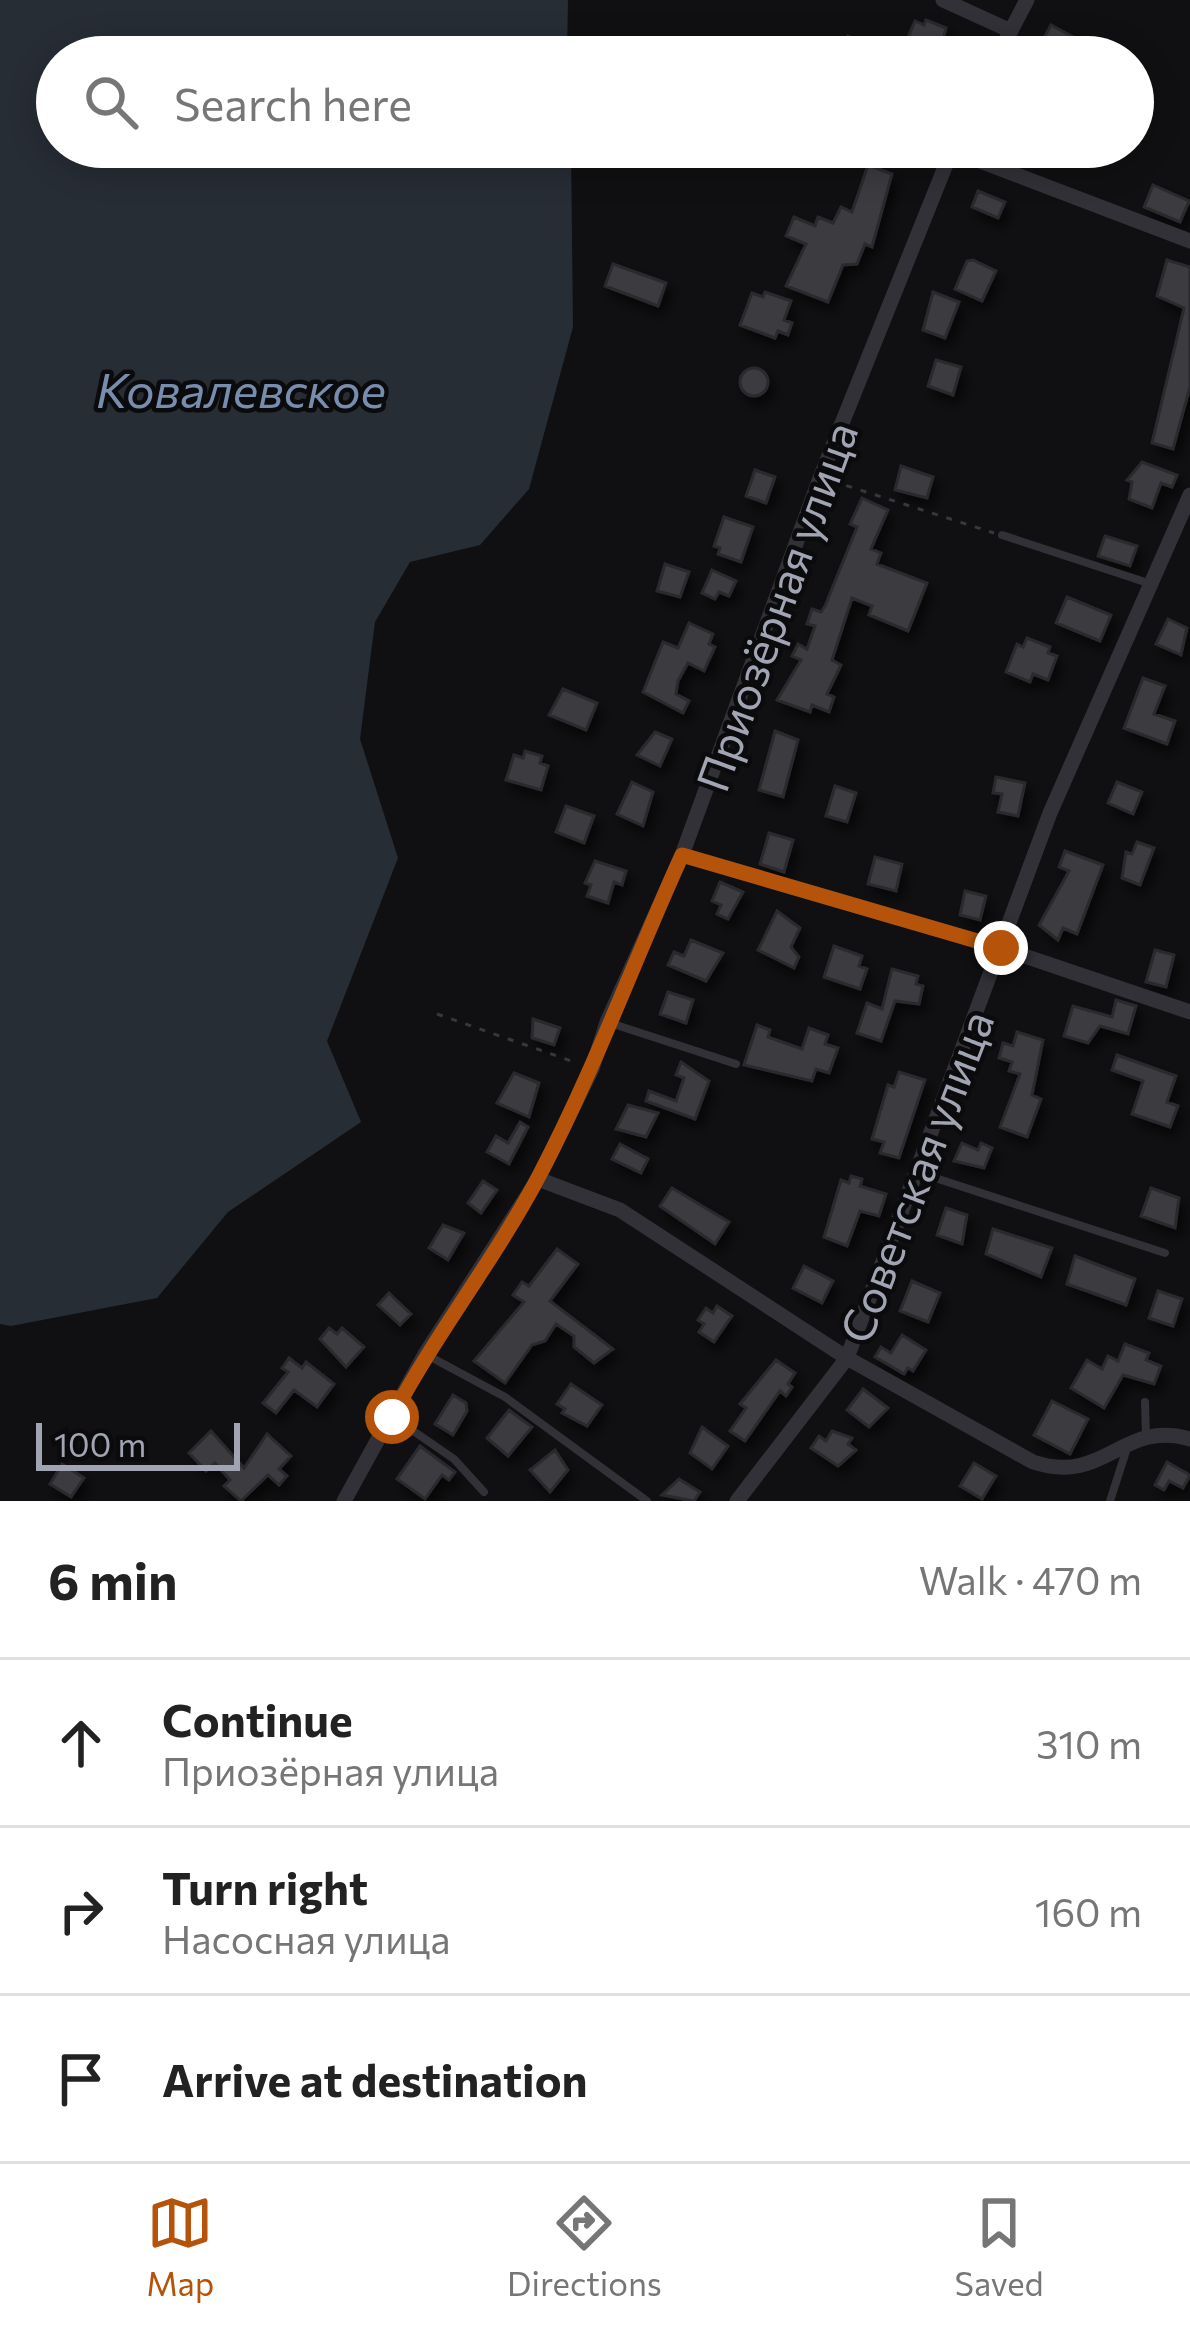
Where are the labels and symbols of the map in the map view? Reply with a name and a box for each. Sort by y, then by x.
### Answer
water label: Ковалевское [96,359,386,418]
street label: Приозёрная улица [683,414,867,798]
route end [974,921,1028,975]
street label: Советская улица [826,1002,1004,1350]
route start [365,1390,419,1444]
scale bar [36,1417,240,1470]

